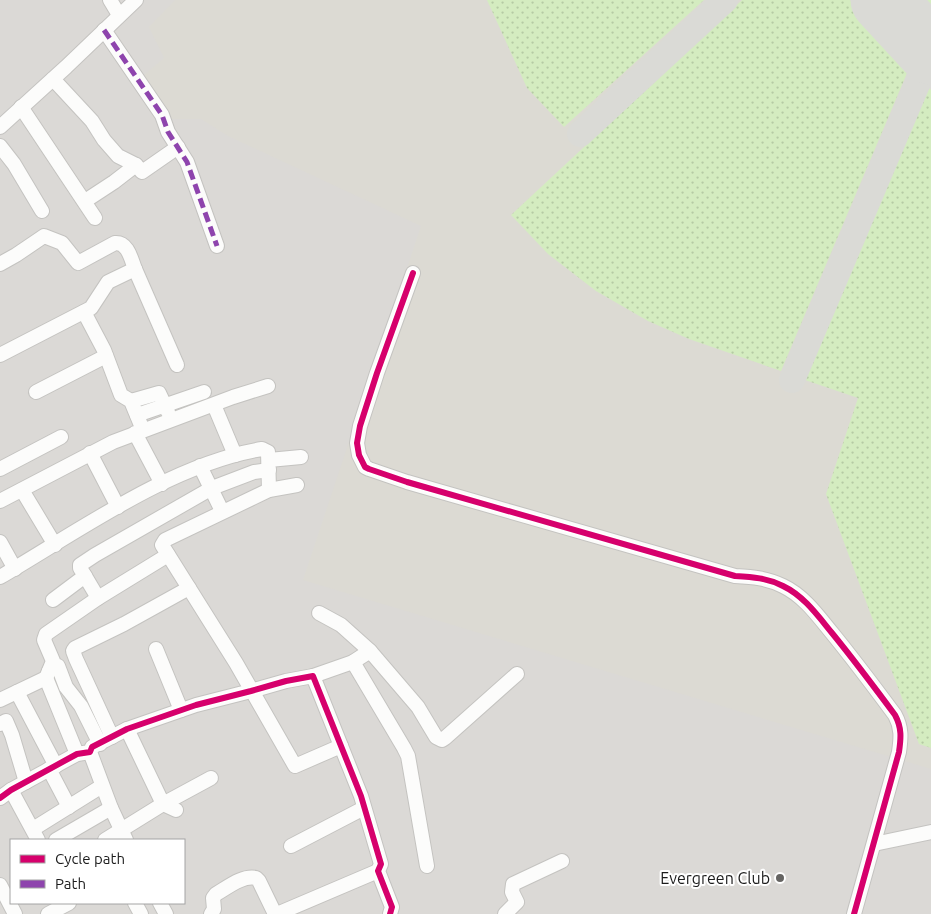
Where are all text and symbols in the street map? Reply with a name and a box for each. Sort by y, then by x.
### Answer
legend [10,839,185,904]
text: Cycle path [55,850,125,867]
place label: Evergreen Club [660,869,770,887]
marker: Evergreen Club [774,872,786,884]
text: Path [55,875,86,892]

